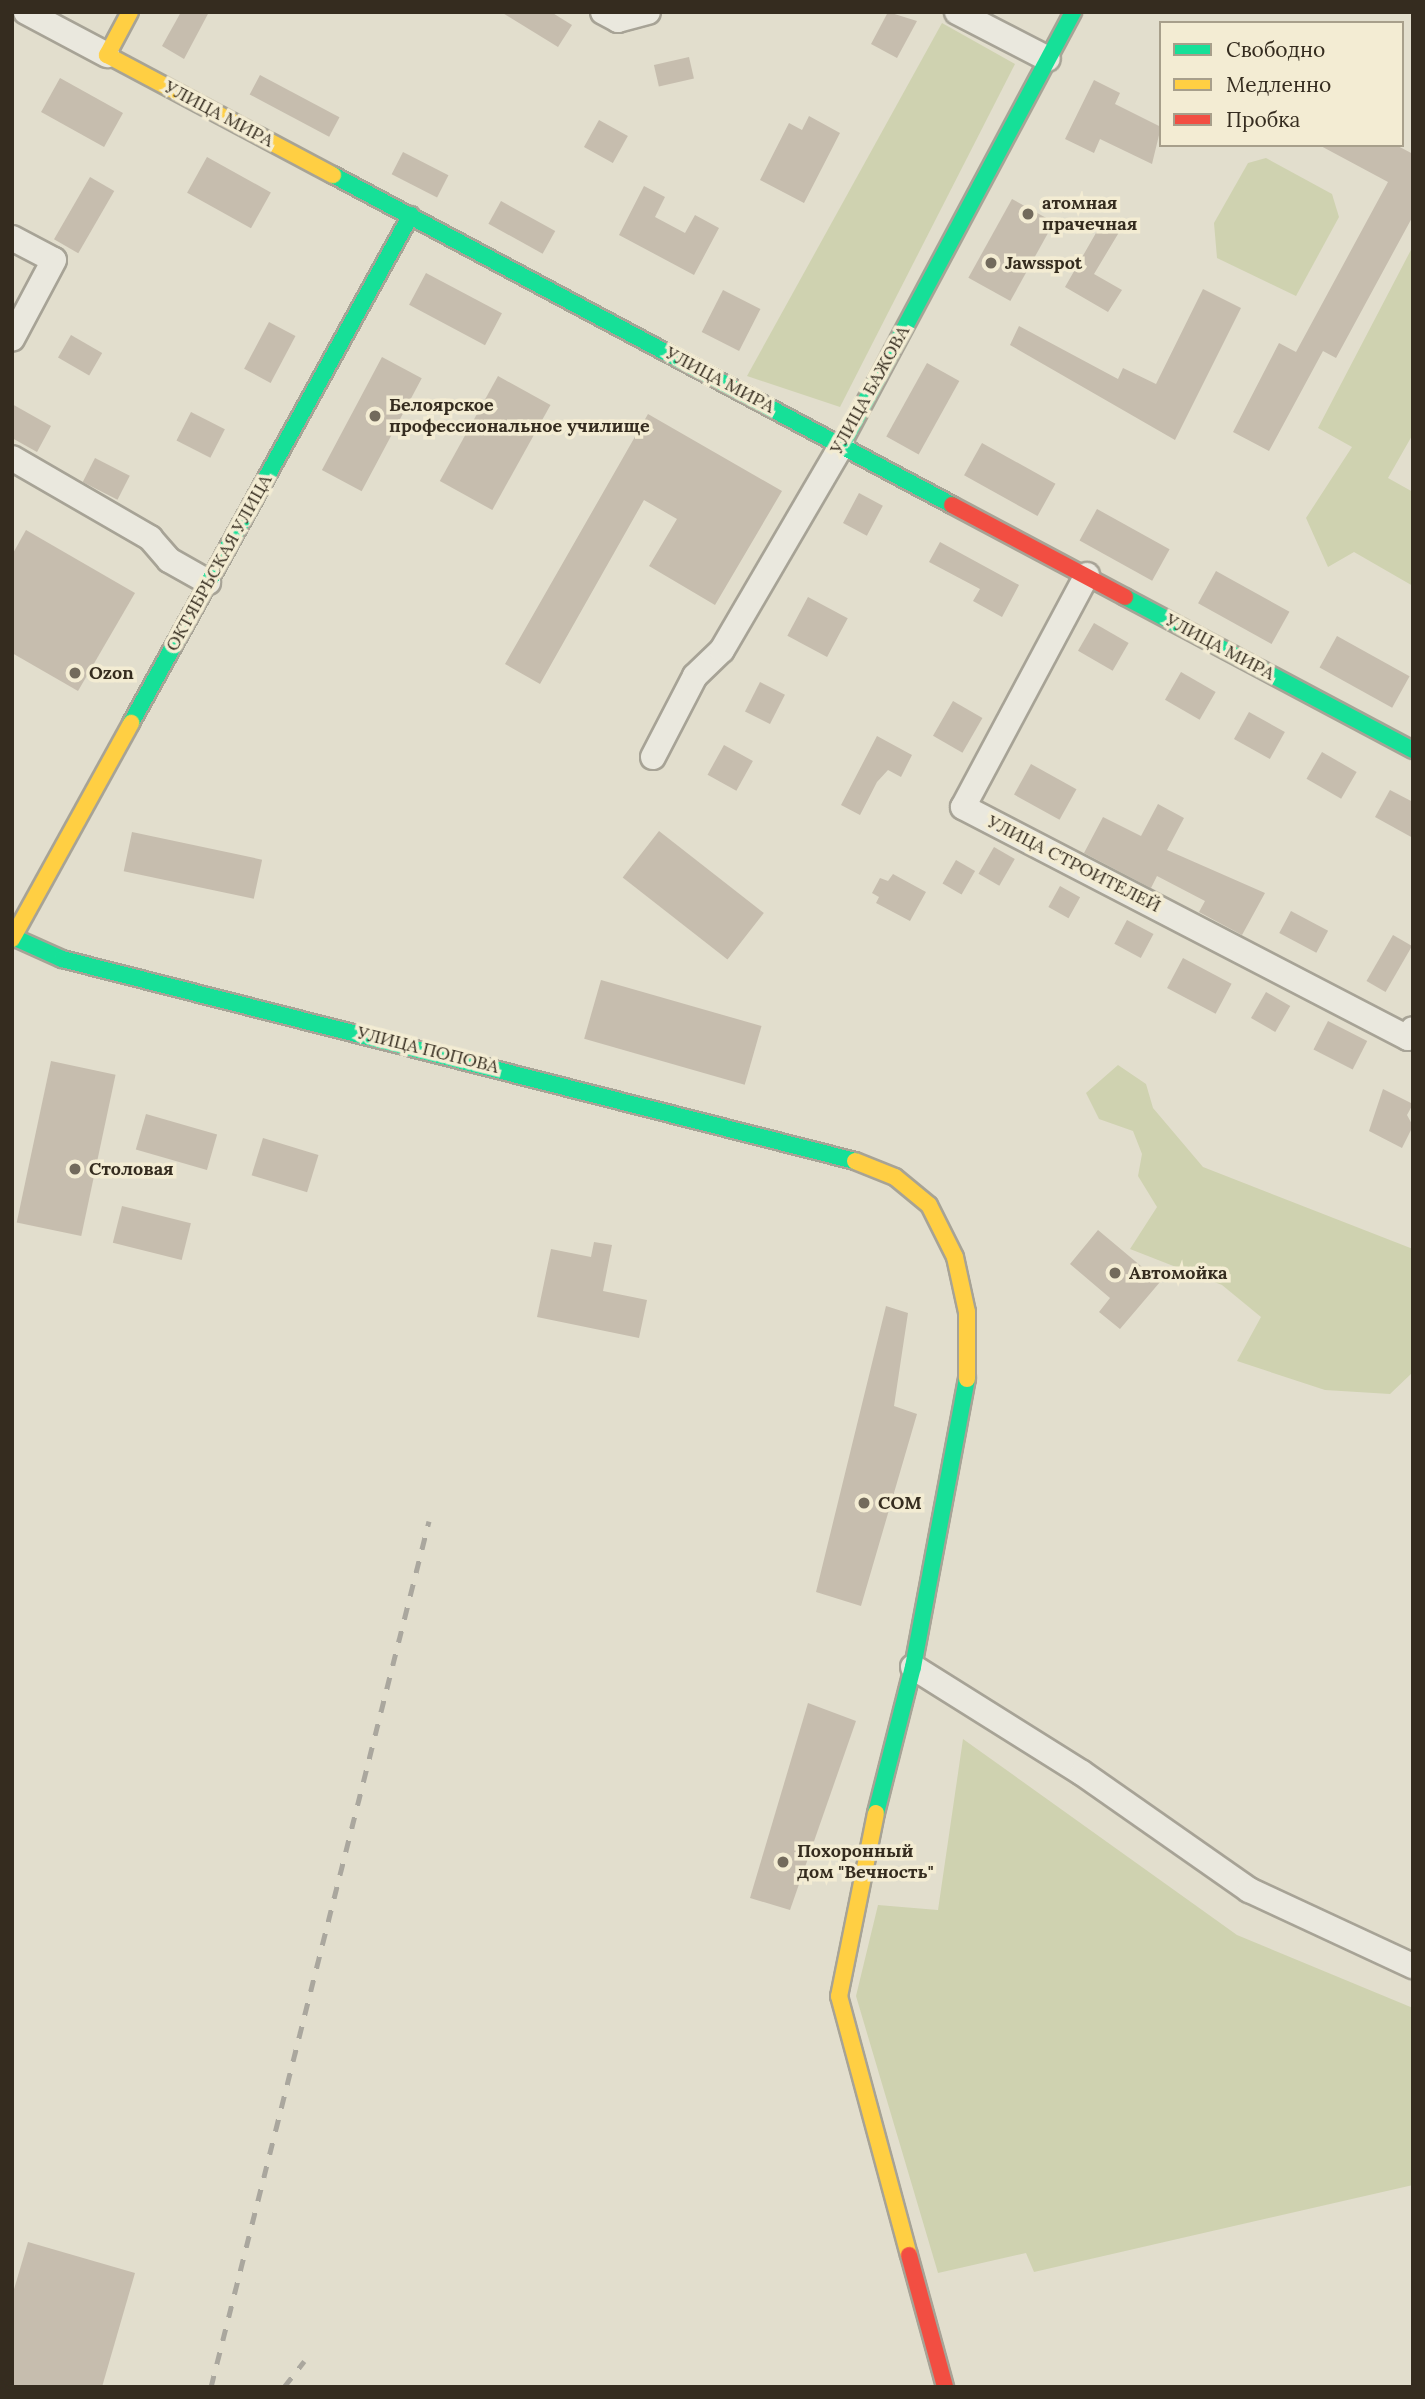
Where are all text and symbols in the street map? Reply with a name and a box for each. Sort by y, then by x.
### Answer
legend [1159,21,1404,147]
text: Свободно [1226,36,1325,63]
text: Медленно [1226,71,1331,98]
street label: УЛИЦА МИРА [161,76,277,152]
text: Пробка [1226,106,1300,133]
place label: атомная прачечная [1042,193,1137,235]
marker: атомная прачечная [1020,206,1036,222]
place label: Jawsspot [1005,252,1082,274]
marker: Jawsspot [983,255,999,271]
street label: УЛИЦА БАЖОВА [826,322,914,458]
street label: УЛИЦА МИРА [662,342,778,418]
place label: Белоярское профессиональное училище [389,395,650,438]
marker: Белоярское профессиональное училище [367,408,383,424]
street label: ОКТЯБРЬСКАЯ УЛИЦА [161,471,277,655]
street label: УЛИЦА МИРА [1162,609,1278,685]
place label: Ozon [89,662,134,684]
marker: Ozon [67,665,83,681]
street label: УЛИЦА СТРОИТЕЛЕЙ [984,811,1164,917]
street label: УЛИЦА ПОПОВА [355,1022,501,1078]
place label: Столовая [89,1158,174,1180]
marker: Столовая [67,1161,83,1177]
place label: Автомойка [1129,1262,1227,1284]
marker: Автомойка [1107,1265,1123,1281]
place label: СОМ [878,1492,922,1514]
marker: СОМ [856,1495,872,1511]
place label: Похоронный дом "Вечность" [797,1841,934,1884]
marker: Похоронный дом "Вечность" [775,1854,791,1870]

